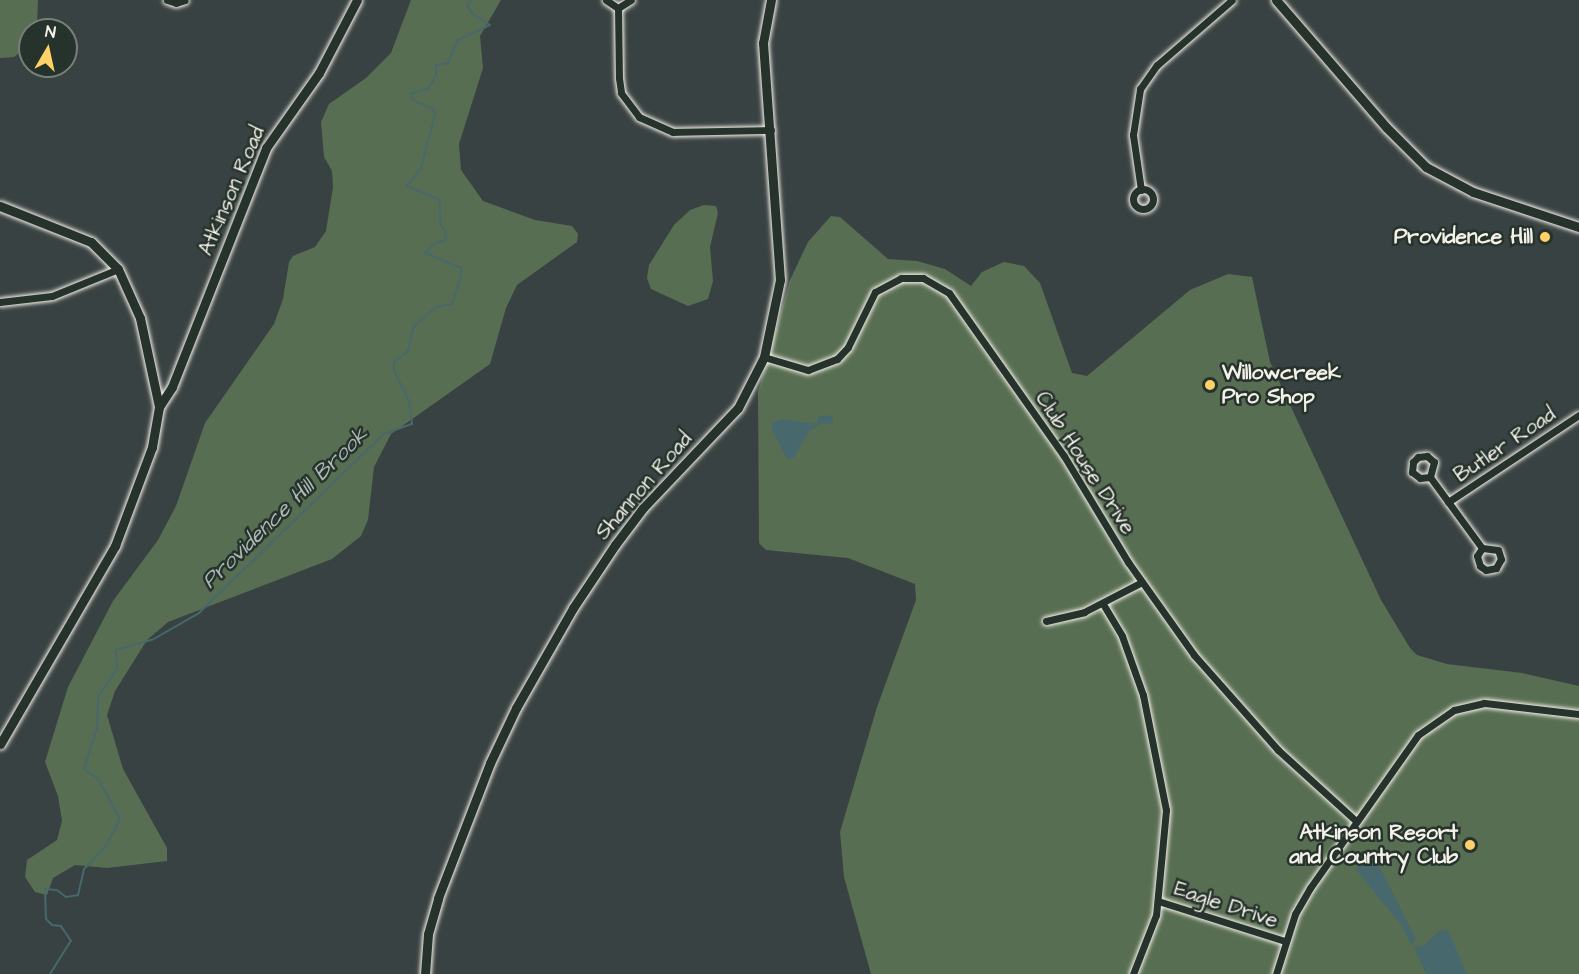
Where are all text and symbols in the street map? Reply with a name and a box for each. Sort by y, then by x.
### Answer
north arrow [18,18,78,78]
text: N [44,21,57,44]
street label: Atkinson Road [193,123,271,259]
place label: Providence Hill [1394,224,1533,250]
marker: Providence Hill [1538,230,1552,244]
place label: Willowcreek Pro Shop [1222,360,1341,410]
marker: Willowcreek Pro Shop [1203,378,1217,392]
street label: Club House Drive [1029,387,1141,539]
street label: Butler Road [1449,402,1561,488]
water label: Providence Hill Brook [197,422,373,594]
street label: Shannon Road [590,427,698,545]
place label: Atkinson Resort and Country Club [1289,820,1458,870]
marker: Atkinson Resort and Country Club [1463,838,1477,852]
street label: Eagle Drive [1171,876,1281,934]

